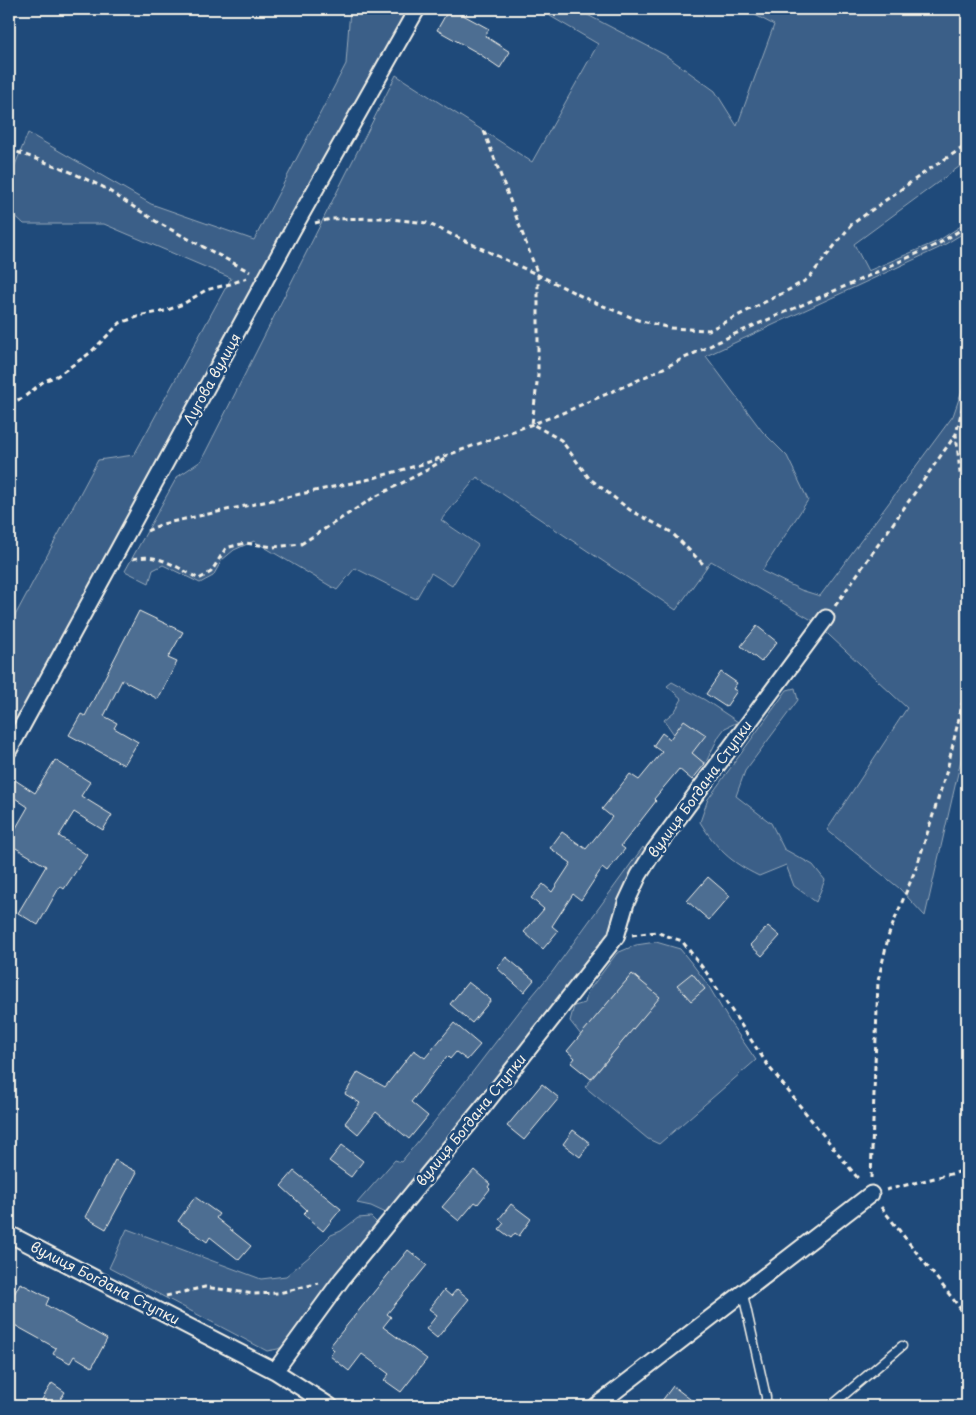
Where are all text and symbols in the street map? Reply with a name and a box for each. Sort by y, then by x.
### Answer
street label: Лугова вулиця [178,329,246,429]
street label: вулиця Богдана Ступки [643,716,757,862]
street label: вулиця Богдана Ступки [411,1049,531,1190]
street label: вулиця Богдана Ступки [27,1236,184,1329]

